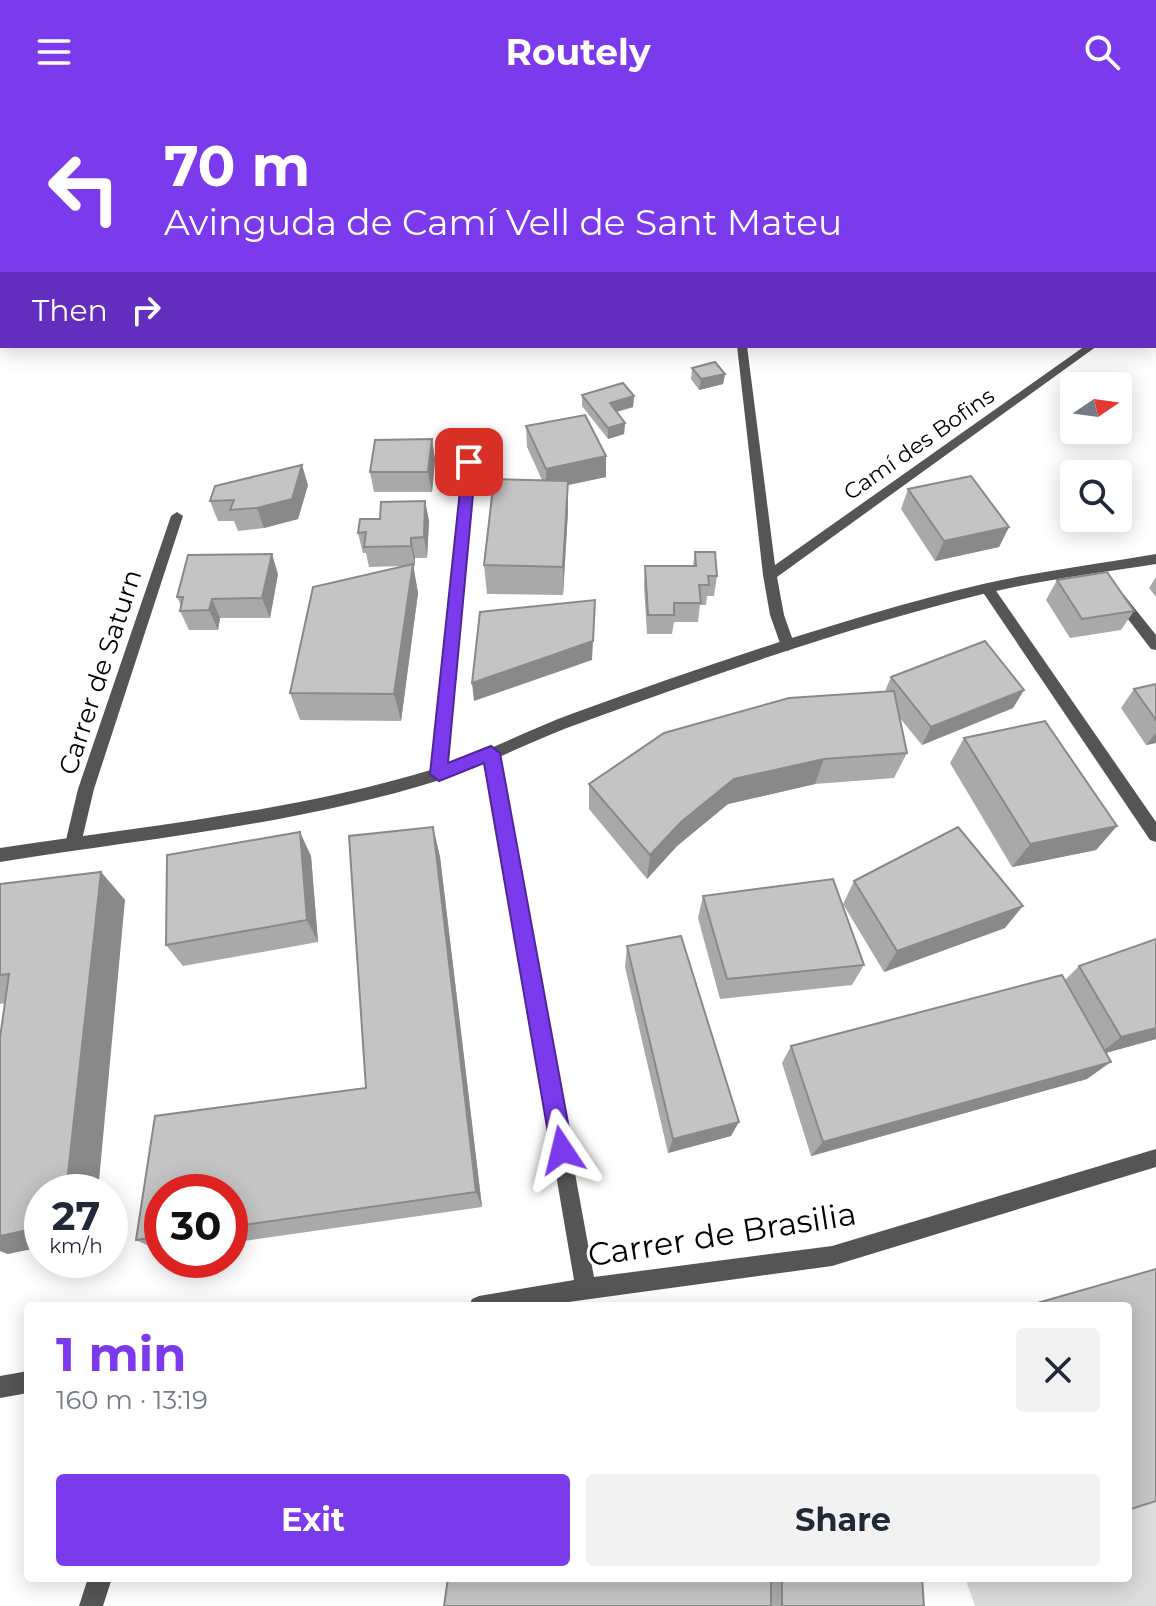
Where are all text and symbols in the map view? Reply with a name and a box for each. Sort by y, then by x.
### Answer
icon: menu [32,30,76,74]
text: Routely [506,30,650,74]
icon: search [1080,30,1124,74]
text: 70 m [164,132,310,200]
icon: left [32,136,136,240]
text: Avinguda de Camí Vell de Sant Mateu [164,200,842,244]
icon: right [124,288,168,332]
text: Then [32,292,108,329]
north arrow [1060,372,1132,444]
map controls [1060,372,1132,532]
street label: Camí des Bofins [839,382,1000,506]
pin [435,428,503,496]
icon: arrive [447,440,491,484]
button: search [1060,460,1132,532]
street label: Carrer de Saturn [52,565,148,779]
position arrow [520,1108,604,1192]
speed limit sign: 30 [144,1174,248,1278]
text: 27 [52,1191,100,1240]
street label: Carrer de Brasilia [585,1194,859,1274]
text: km/h [49,1234,103,1258]
text: 1 min [56,1325,186,1383]
button: close [1016,1328,1100,1412]
text: 160 m · 13:19 [56,1384,208,1416]
button: Exit [56,1474,570,1566]
button: Share [586,1474,1100,1566]

